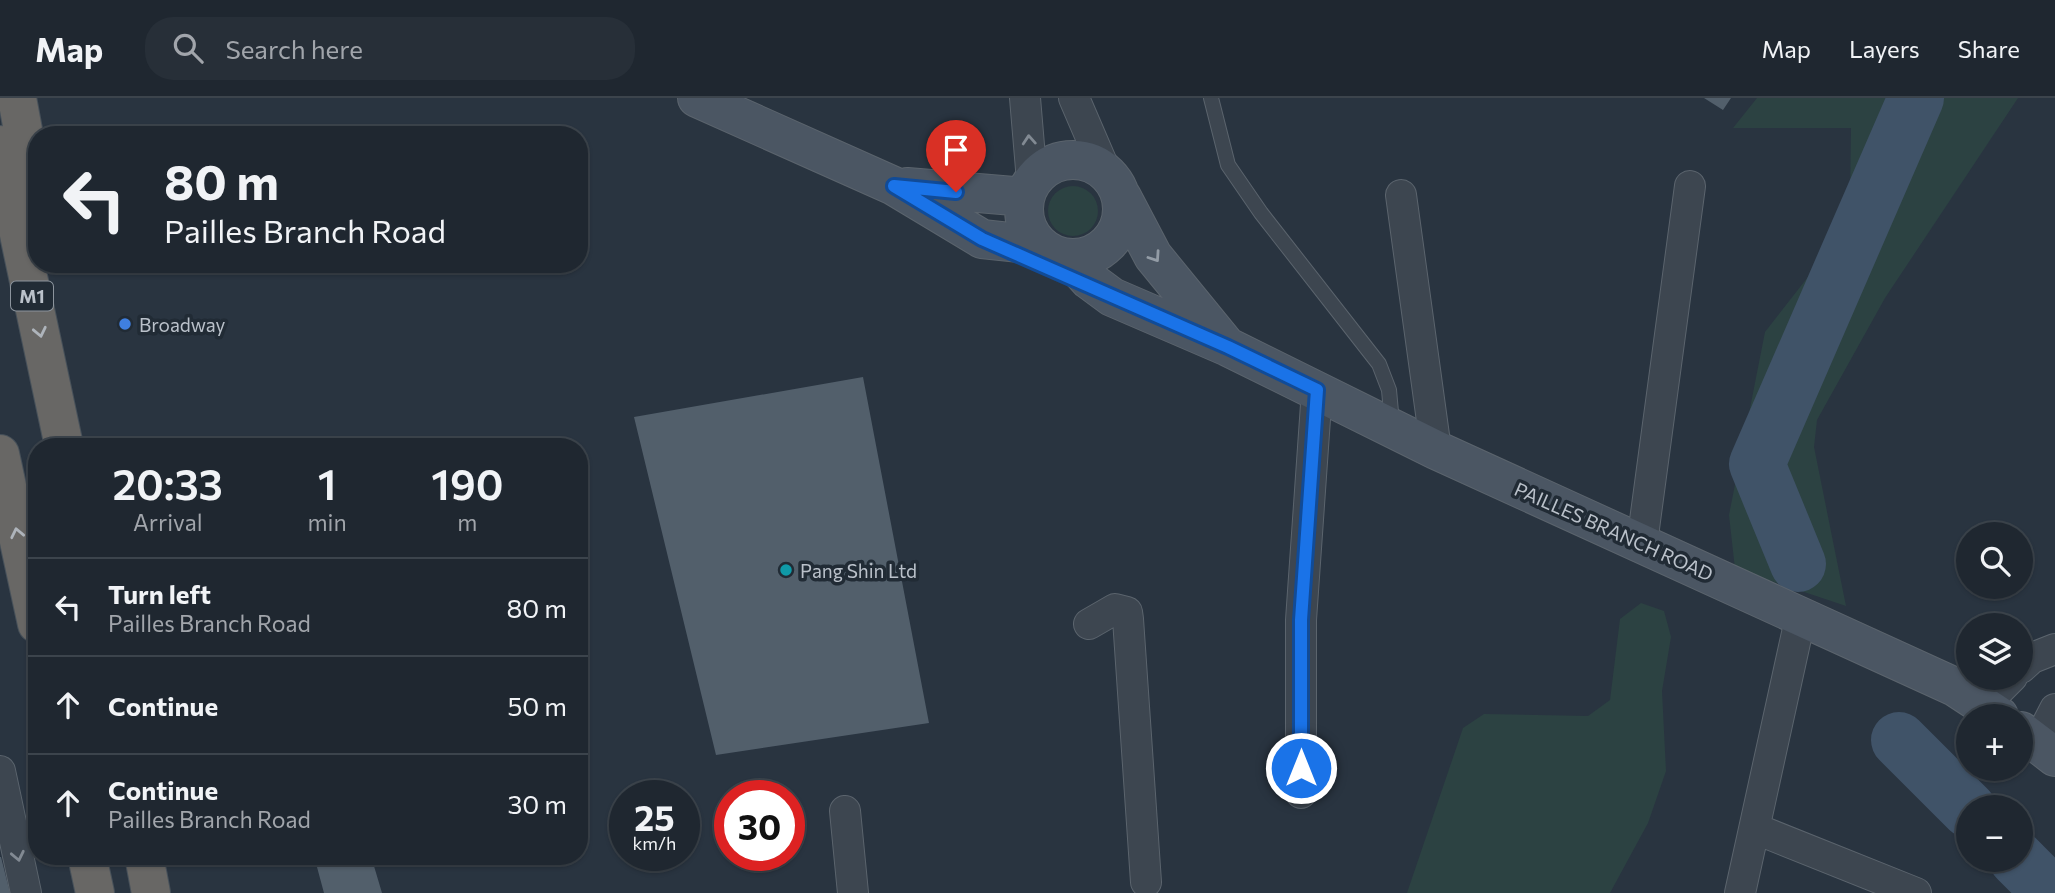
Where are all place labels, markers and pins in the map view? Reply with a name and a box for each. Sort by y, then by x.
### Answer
pin [926,120,986,192]
place label: Broadway [139,313,226,336]
marker: Broadway [117,316,133,332]
place label: Pang Shin Ltd [800,559,917,582]
marker: Pang Shin Ltd [778,562,794,578]

